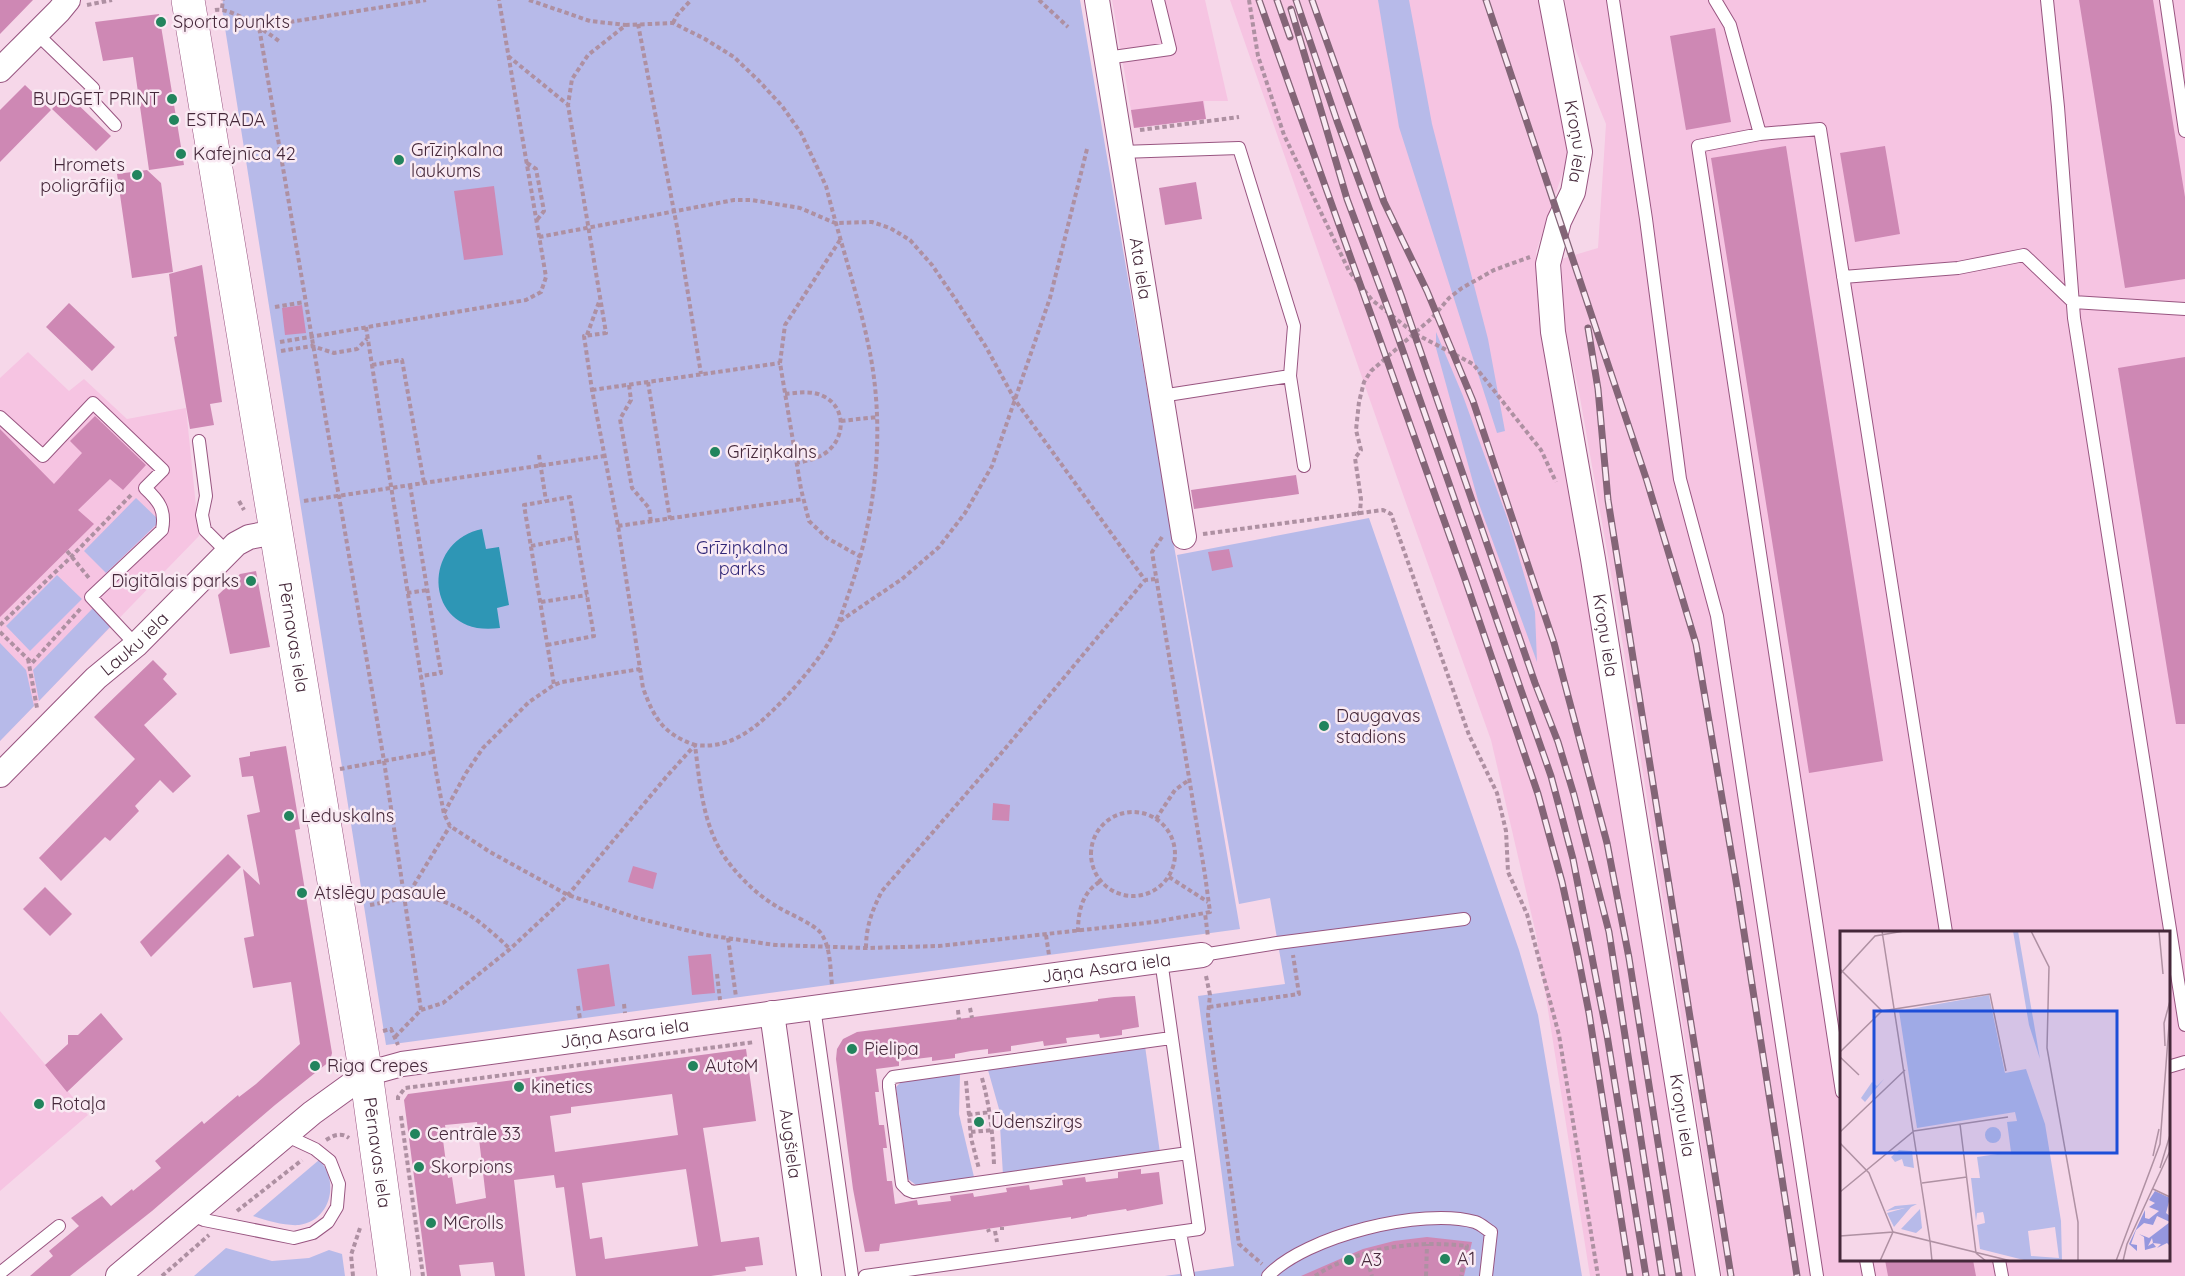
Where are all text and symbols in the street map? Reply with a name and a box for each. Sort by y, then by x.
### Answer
place label: Sporta punkts [173,10,290,33]
marker: Sporta punkts [154,15,168,29]
place label: BUDGET PRINT [33,87,160,110]
marker: BUDGET PRINT [165,92,179,106]
street label: Kroņu iela [1559,98,1592,185]
place label: ESTRADA [186,108,266,131]
marker: ESTRADA [167,113,181,127]
place label: Grīziņkalna laukums [411,138,503,182]
place label: Kafejnīca 42 [193,142,296,165]
marker: Kafejnīca 42 [174,147,188,161]
place label: Hromets poligrāfija [40,153,125,197]
marker: Grīziņkalna laukums [392,153,406,167]
marker: Hromets poligrāfija [130,168,144,182]
street label: Ata iela [1125,236,1157,301]
place label: Grīziņkalns [727,440,817,463]
marker: Grīziņkalns [708,445,722,459]
park label: Grīziņkalna parks [696,536,788,580]
place label: Digitālais parks [111,569,239,592]
marker: Digitālais parks [244,574,258,588]
street label: Pērnavas iela [274,580,314,694]
street label: Kroņu iela [1588,592,1624,679]
street label: Lauku iela [96,607,173,681]
place label: Daugavas stadions [1336,704,1420,748]
marker: Daugavas stadions [1317,719,1331,733]
place label: Leduskalns [301,804,394,827]
marker: Leduskalns [282,809,296,823]
place label: Atslēgu pasaule [314,881,446,904]
marker: Atslēgu pasaule [295,886,309,900]
inset map [1840,931,2170,1261]
street label: Jāņa Asara iela [1040,947,1172,988]
street label: Jāņa Asara iela [558,1013,691,1053]
place label: Pielipa [864,1037,919,1060]
marker: Pielipa [845,1042,859,1056]
place label: Riga Crepes [327,1054,428,1077]
place label: AutoM [705,1054,758,1077]
marker: Riga Crepes [308,1059,322,1073]
marker: AutoM [686,1059,700,1073]
street label: Kroņu iela [1665,1072,1701,1159]
place label: kinetics [531,1075,593,1098]
marker: kinetics [512,1080,526,1094]
place label: Rotaļa [51,1092,106,1115]
street label: Pērnavas iela [359,1096,397,1209]
marker: Rotaļa [32,1097,46,1111]
street label: Augšiela [775,1107,807,1180]
place label: Ūdenszirgs [991,1110,1082,1133]
marker: Ūdenszirgs [972,1115,986,1129]
place label: Centrāle 33 [427,1122,521,1145]
marker: Centrāle 33 [408,1127,422,1141]
place label: Skorpions [431,1155,513,1178]
marker: Skorpions [412,1160,426,1174]
place label: MCrolls [443,1211,504,1234]
marker: MCrolls [424,1216,438,1230]
place label: A1 [1457,1247,1475,1270]
place label: A3 [1361,1248,1382,1271]
marker: A1 [1438,1252,1452,1266]
marker: A3 [1342,1253,1356,1267]

